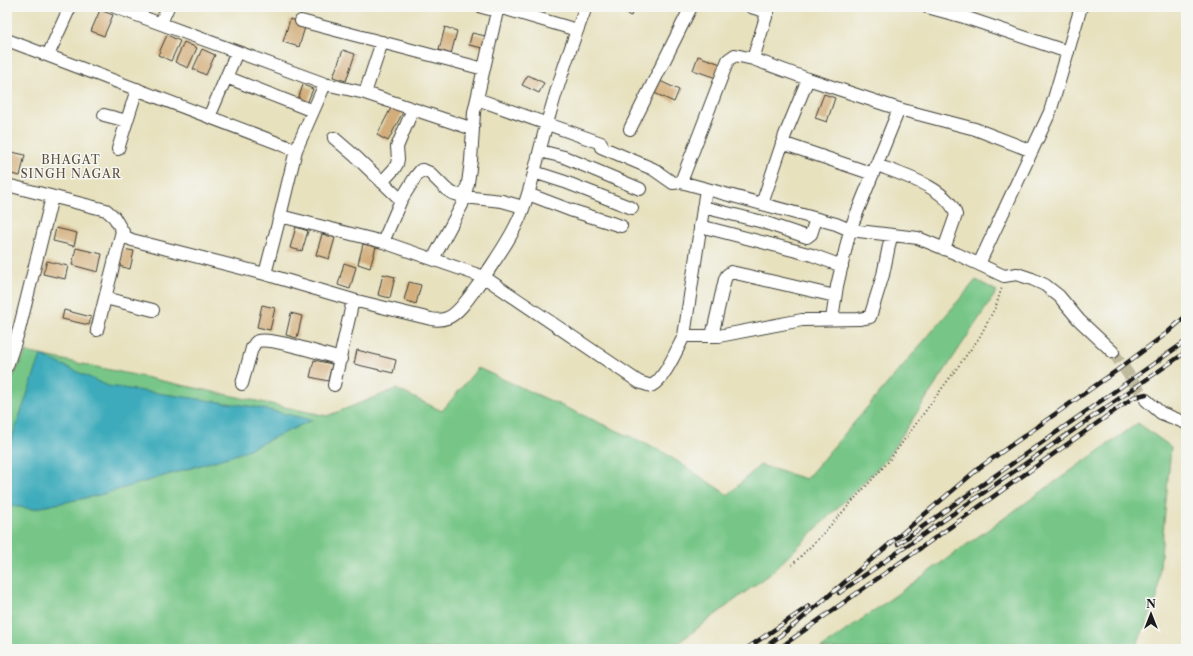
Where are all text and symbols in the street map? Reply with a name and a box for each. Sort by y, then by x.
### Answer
district label: BHAGAT SINGH NAGAR [20,152,122,181]
north arrow [1131,594,1171,634]
text: N [1146,597,1156,611]

